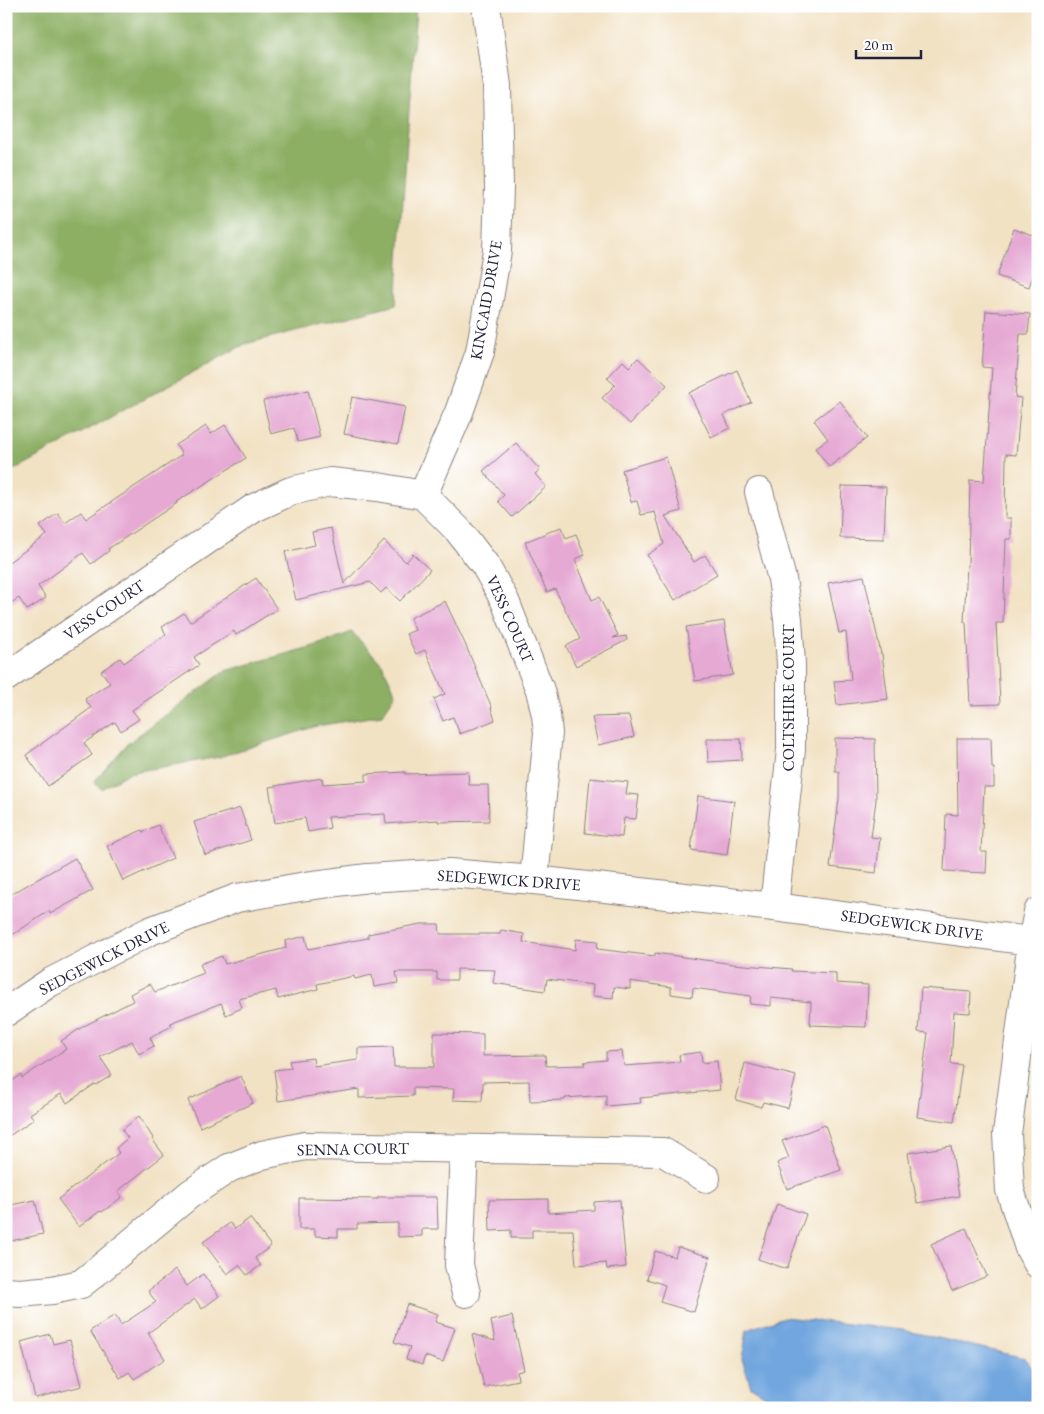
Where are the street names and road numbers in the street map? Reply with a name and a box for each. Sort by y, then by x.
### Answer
street label: KINCAID DRIVE [465,239,507,361]
street label: VESS COURT [481,572,539,666]
street label: VESS COURT [59,575,149,645]
street label: COLTSHIRE COURT [778,624,799,772]
street label: SEDGEWICK DRIVE [437,865,581,895]
street label: SEDGEWICK DRIVE [840,905,984,945]
street label: SEDGEWICK DRIVE [35,916,173,1000]
street label: SENNA COURT [297,1138,409,1160]

